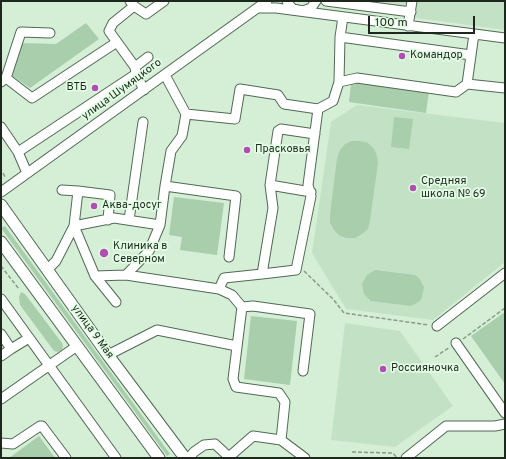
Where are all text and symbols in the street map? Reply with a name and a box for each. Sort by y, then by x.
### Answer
scale bar [370,8,477,34]
text: 100 m [375,15,408,31]
place label: Командор [410,49,463,63]
marker: Командор [397,51,407,61]
street label: улица Шумяцкого [80,57,164,123]
place label: ВТБ [66,81,87,95]
marker: ВТБ [90,83,100,93]
place label: Прасковья [255,143,310,157]
marker: Прасковья [242,145,252,155]
place label: Средняя школа № 69 [421,175,486,201]
marker: Средняя школа № 69 [408,183,418,193]
place label: Аква-досуг [102,199,162,213]
marker: Аква-досуг [89,201,99,211]
place label: Клиника в Северном [113,240,167,266]
marker: Клиника в Северном [98,247,110,259]
street label: улица 9 Мая [68,302,116,362]
place label: Россияночка [391,362,459,376]
marker: Россияночка [378,364,388,374]

